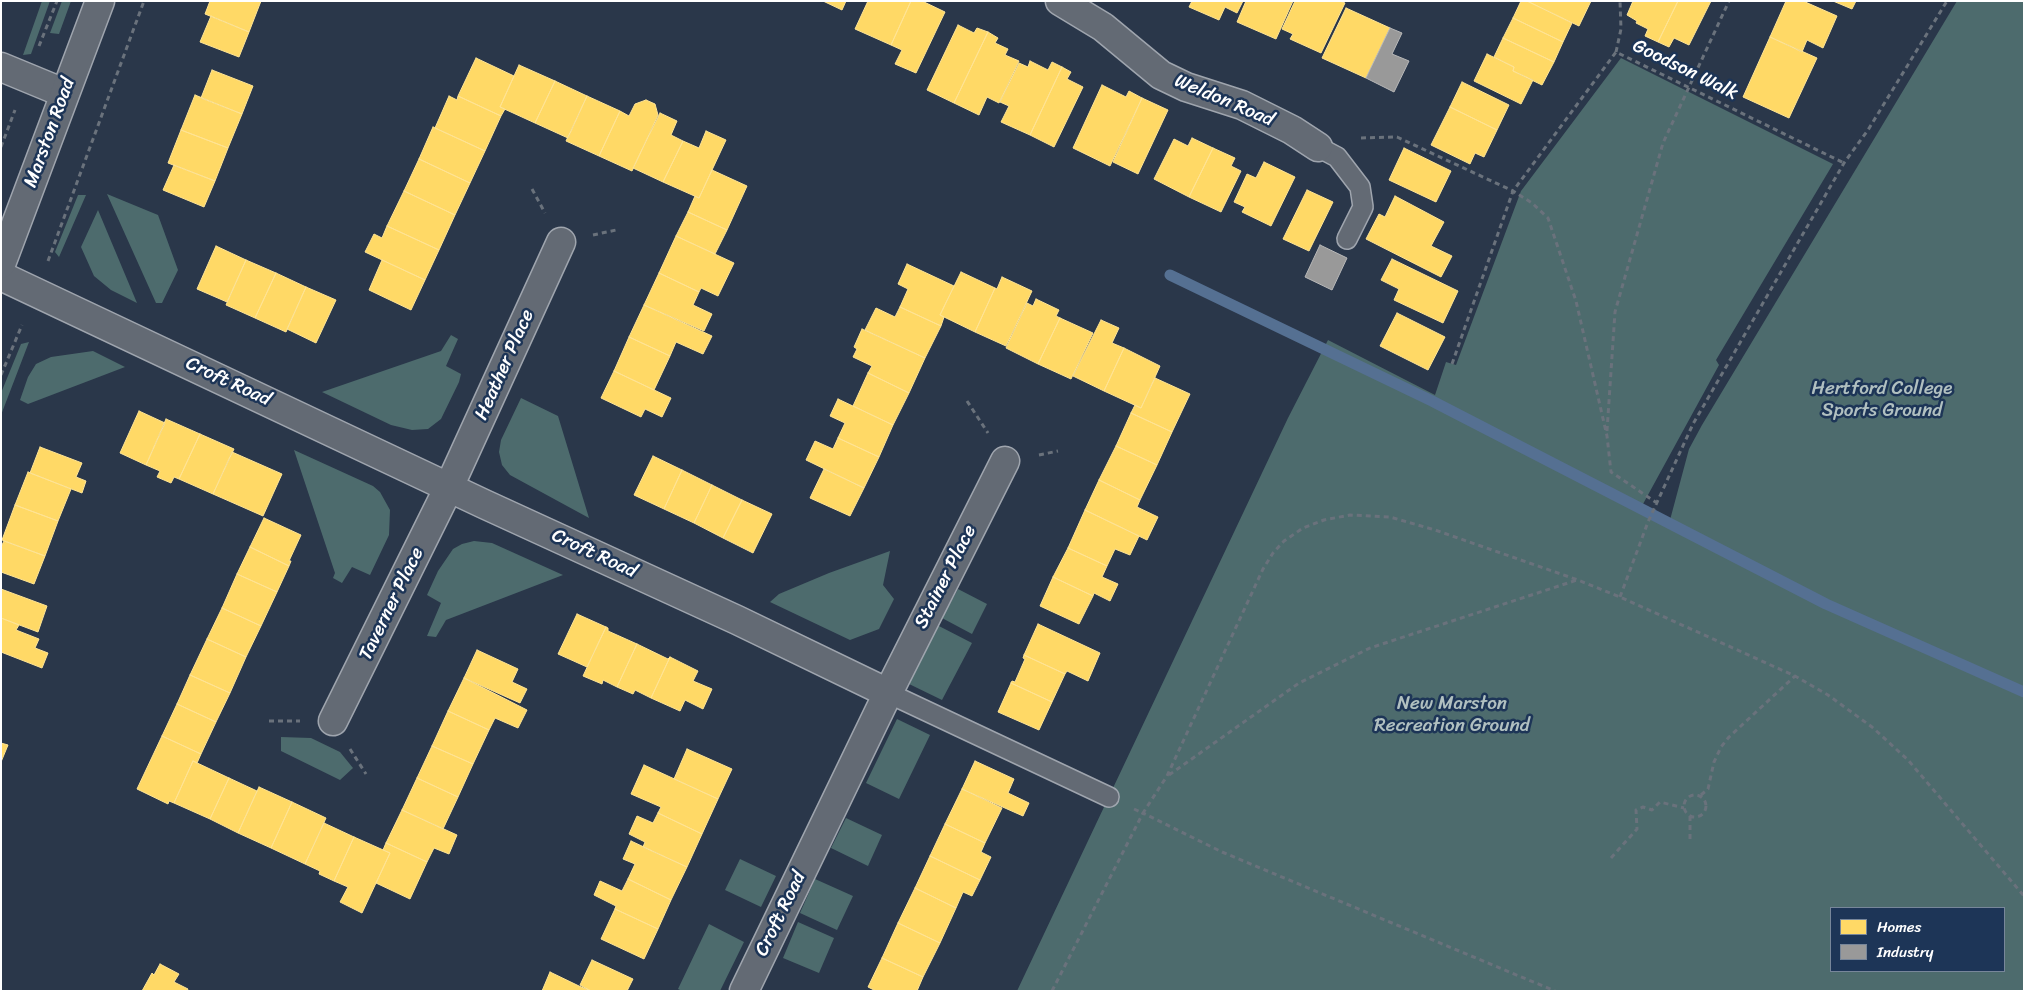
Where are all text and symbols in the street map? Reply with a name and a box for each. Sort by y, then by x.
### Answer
street label: Goodson Walk [1629,35,1741,105]
street label: Weldon Road [1171,70,1277,132]
street label: Marston Road [20,75,80,191]
street label: Heather Place [470,306,540,424]
street label: Croft Road [182,352,274,412]
park label: Hertford College Sports Ground [1812,378,1952,422]
street label: Stainer Place [910,522,982,632]
street label: Croft Road [548,524,640,584]
street label: Taverner Place [355,544,429,664]
park label: New Marston Recreation Ground [1374,693,1530,737]
street label: Croft Road [751,868,811,960]
legend [1830,907,2005,972]
text: Homes [1877,914,1921,940]
text: Industry [1877,939,1934,965]

